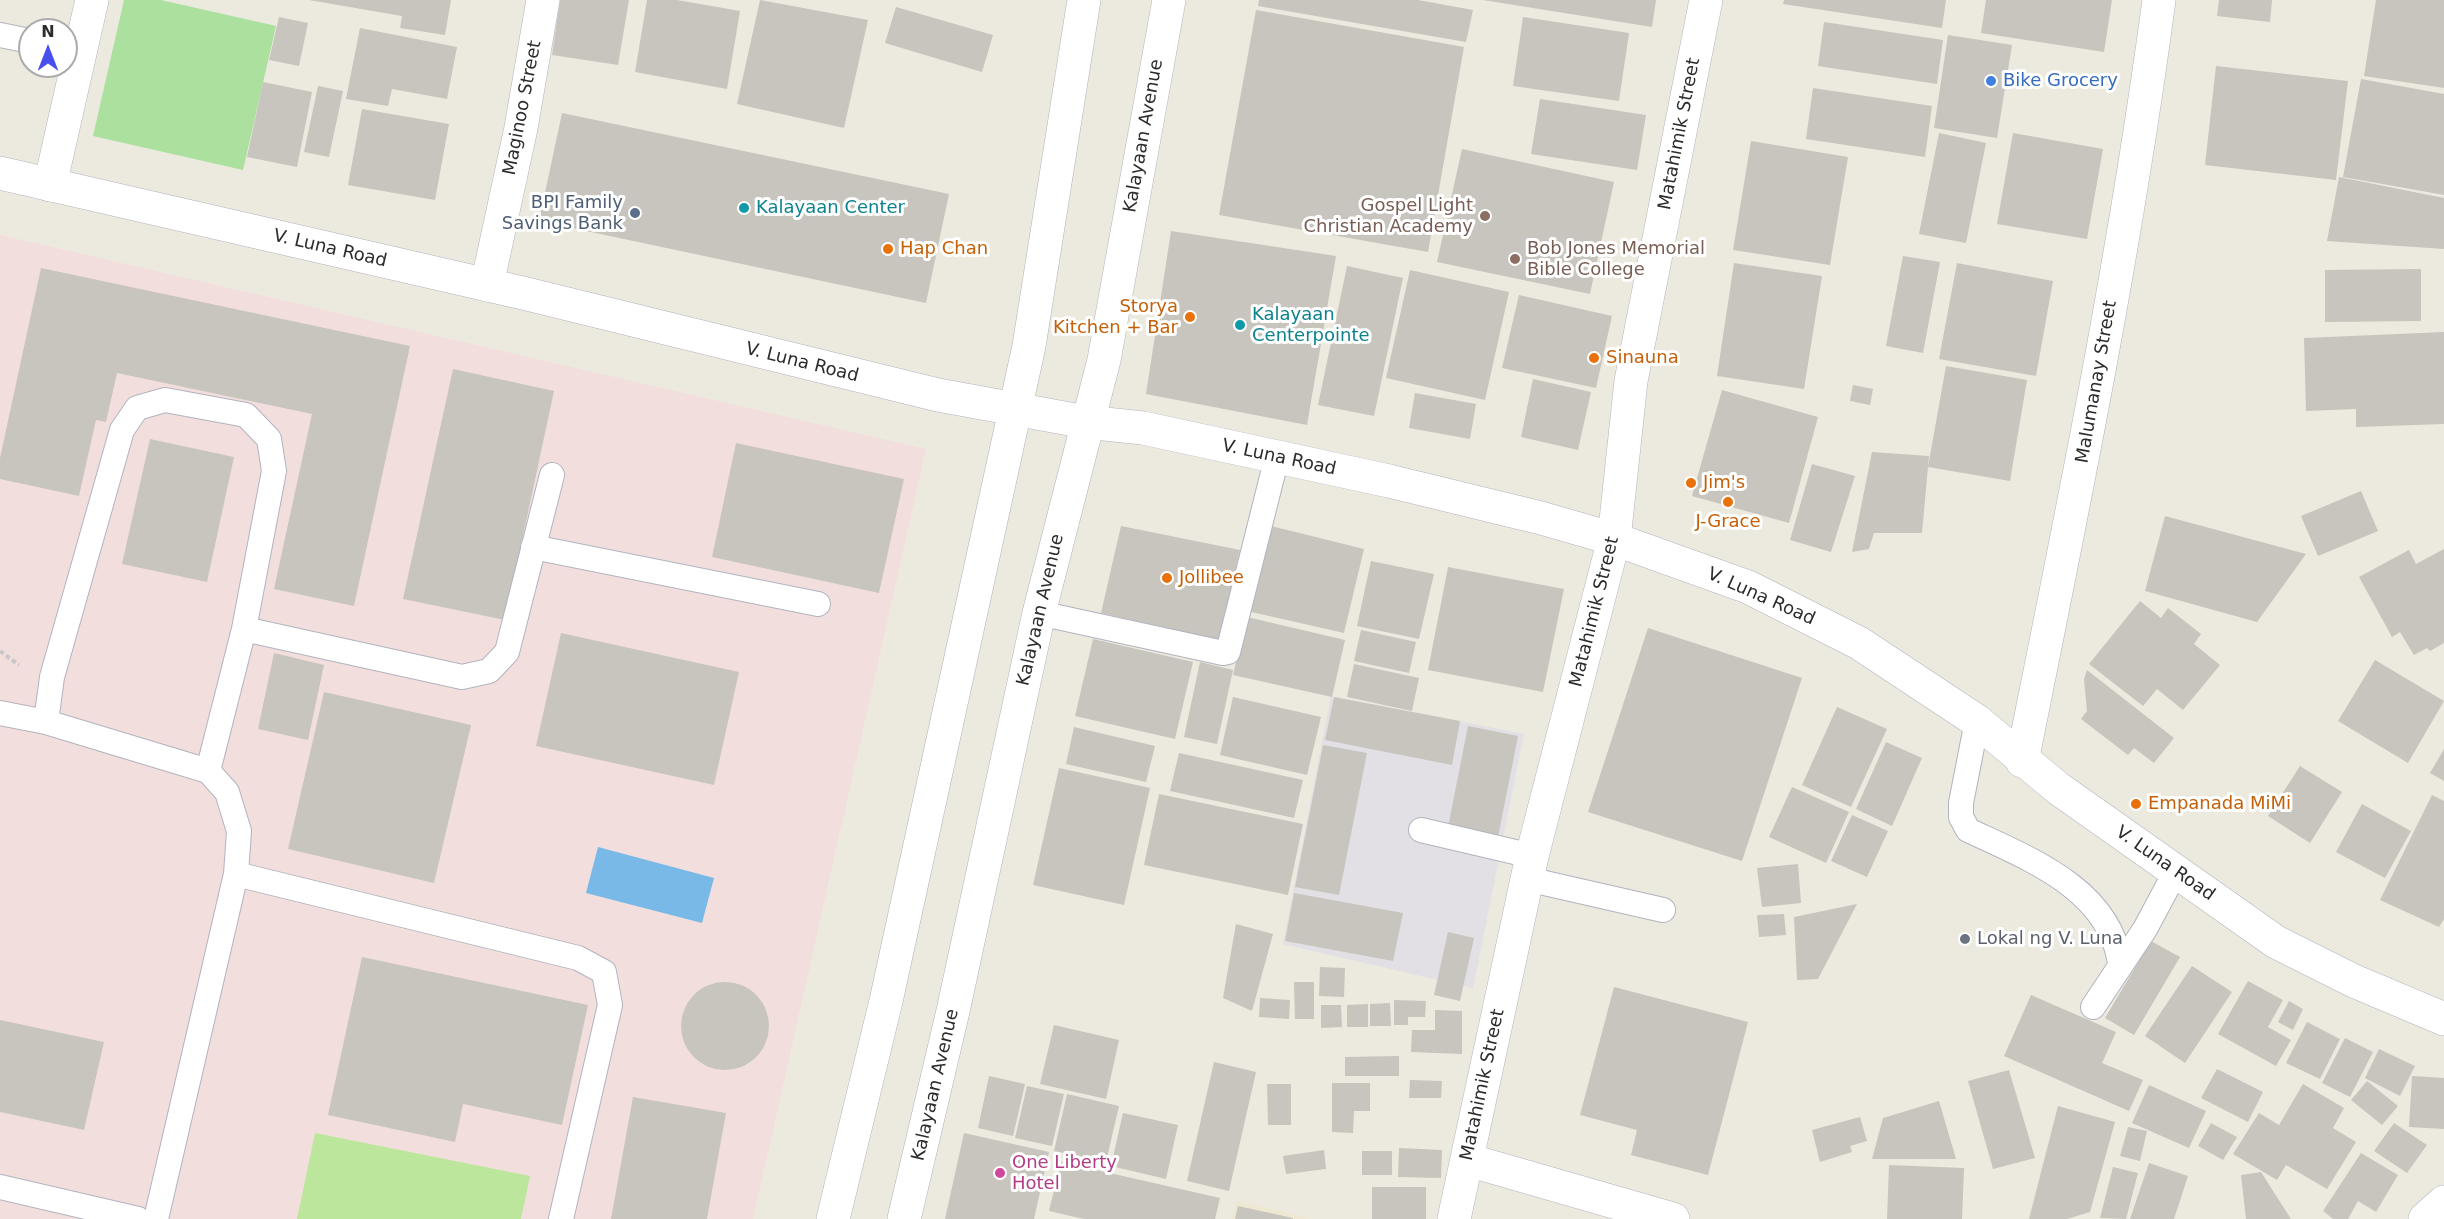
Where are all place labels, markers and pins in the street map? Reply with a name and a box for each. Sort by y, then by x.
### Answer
place label: Bike Grocery [2003,70,2118,92]
marker: Bike Grocery [1984,74,1998,88]
place label: BPI Family Savings Bank [502,192,623,234]
place label: Gospel Light Christian Academy [1303,195,1473,238]
place label: Kalayaan Center [756,197,905,219]
marker: Kalayaan Center [737,201,751,215]
marker: BPI Family Savings Bank [628,206,642,220]
marker: Gospel Light Christian Academy [1478,209,1492,223]
place label: Hap Chan [900,238,988,260]
place label: Bob Jones Memorial Bible College [1527,238,1705,280]
marker: Hap Chan [881,242,895,256]
marker: Bob Jones Memorial Bible College [1508,252,1522,266]
place label: Storya Kitchen + Bar [1053,296,1178,338]
place label: Kalayaan Centerpointe [1252,304,1370,346]
marker: Storya Kitchen + Bar [1183,310,1197,324]
marker: Kalayaan Centerpointe [1233,318,1247,332]
place label: Sinauna [1606,347,1679,369]
marker: Sinauna [1587,351,1601,365]
place label: Jim's [1703,472,1745,494]
marker: Jim's [1684,476,1698,490]
marker: J-Grace [1721,495,1735,509]
place label: J-Grace [1695,511,1761,533]
place label: Jollibee [1179,567,1244,589]
marker: Jollibee [1160,571,1174,585]
place label: Empanada MiMi [2148,793,2291,815]
marker: Empanada MiMi [2129,797,2143,811]
place label: Lokal ng V. Luna [1977,928,2123,950]
marker: Lokal ng V. Luna [1958,932,1972,946]
place label: One Liberty Hotel [1012,1152,1117,1194]
marker: One Liberty Hotel [993,1166,1007,1180]

